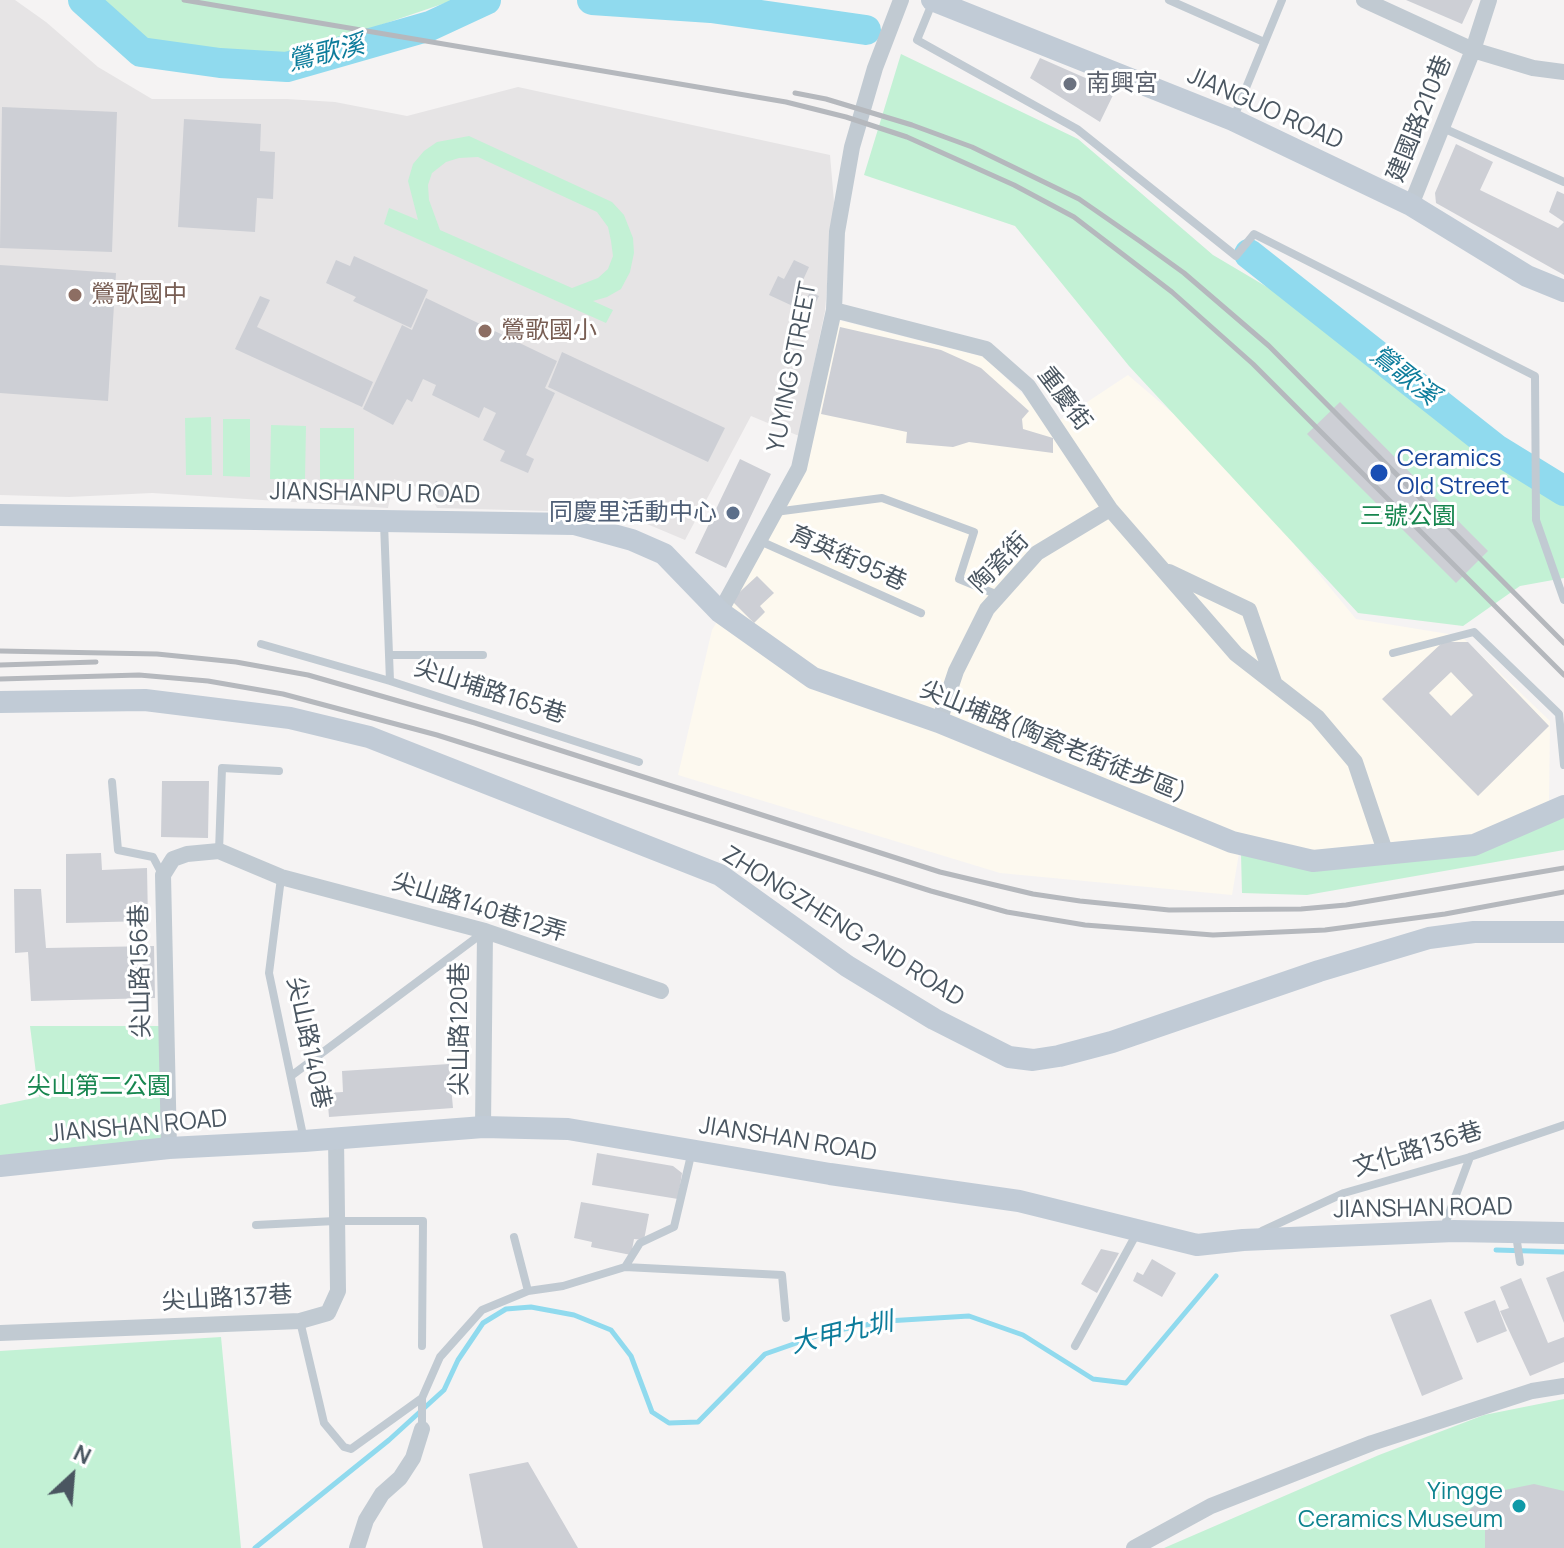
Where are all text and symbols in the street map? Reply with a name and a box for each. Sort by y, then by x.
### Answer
water label: 鶯歌溪 [284,29,368,79]
street label: 建國路210巷 [1382,52,1458,186]
street label: JIANGUO ROAD [1183,62,1347,156]
place label: 南興宮 [1086,70,1158,98]
marker: 南興宮 [1061,75,1079,93]
street label: YUYING STREET [762,279,824,455]
place label: 鶯歌國中 [91,281,187,309]
marker: 鶯歌國中 [66,286,84,304]
place label: 鶯歌國小 [501,317,597,345]
marker: 鶯歌國小 [476,322,494,340]
water label: 鶯歌溪 [1364,340,1444,412]
street label: 重慶街 [1031,362,1097,436]
place label: Ceramics Old Street [1397,445,1509,501]
marker: Ceramics Old Street [1368,462,1390,484]
street label: JIANSHANPU ROAD [269,478,481,510]
place label: 同慶里活動中心 [549,499,717,527]
park label: 三號公園 [1360,503,1456,531]
marker: 同慶里活動中心 [724,504,742,522]
street label: 育英街95巷 [785,520,911,598]
street label: 陶瓷街 [965,527,1035,599]
street label: 尖山埔路165巷 [410,654,570,730]
street label: 尖山埔路(陶瓷老街徒步區) [916,675,1190,809]
street label: ZHONGZHENG 2ND ROAD [717,841,969,1013]
street label: 尖山路140巷12弄 [388,868,570,948]
street label: 尖山路156巷 [125,904,157,1038]
street label: 尖山路120巷 [446,962,474,1096]
street label: 尖山路140巷 [280,974,336,1112]
park label: 尖山第二公園 [27,1073,171,1101]
street label: JIANSHAN ROAD [47,1105,229,1149]
street label: JIANSHAN ROAD [697,1112,879,1168]
street label: 文化路136巷 [1350,1117,1486,1183]
street label: JIANSHAN ROAD [1333,1193,1513,1225]
street label: 尖山路137巷 [161,1281,293,1317]
water label: 大甲九圳 [788,1307,896,1361]
north arrow [32,1436,112,1516]
text: N [69,1437,96,1471]
place label: Yingge Ceramics Museum [1298,1478,1503,1534]
marker: Yingge Ceramics Museum [1510,1497,1528,1515]

